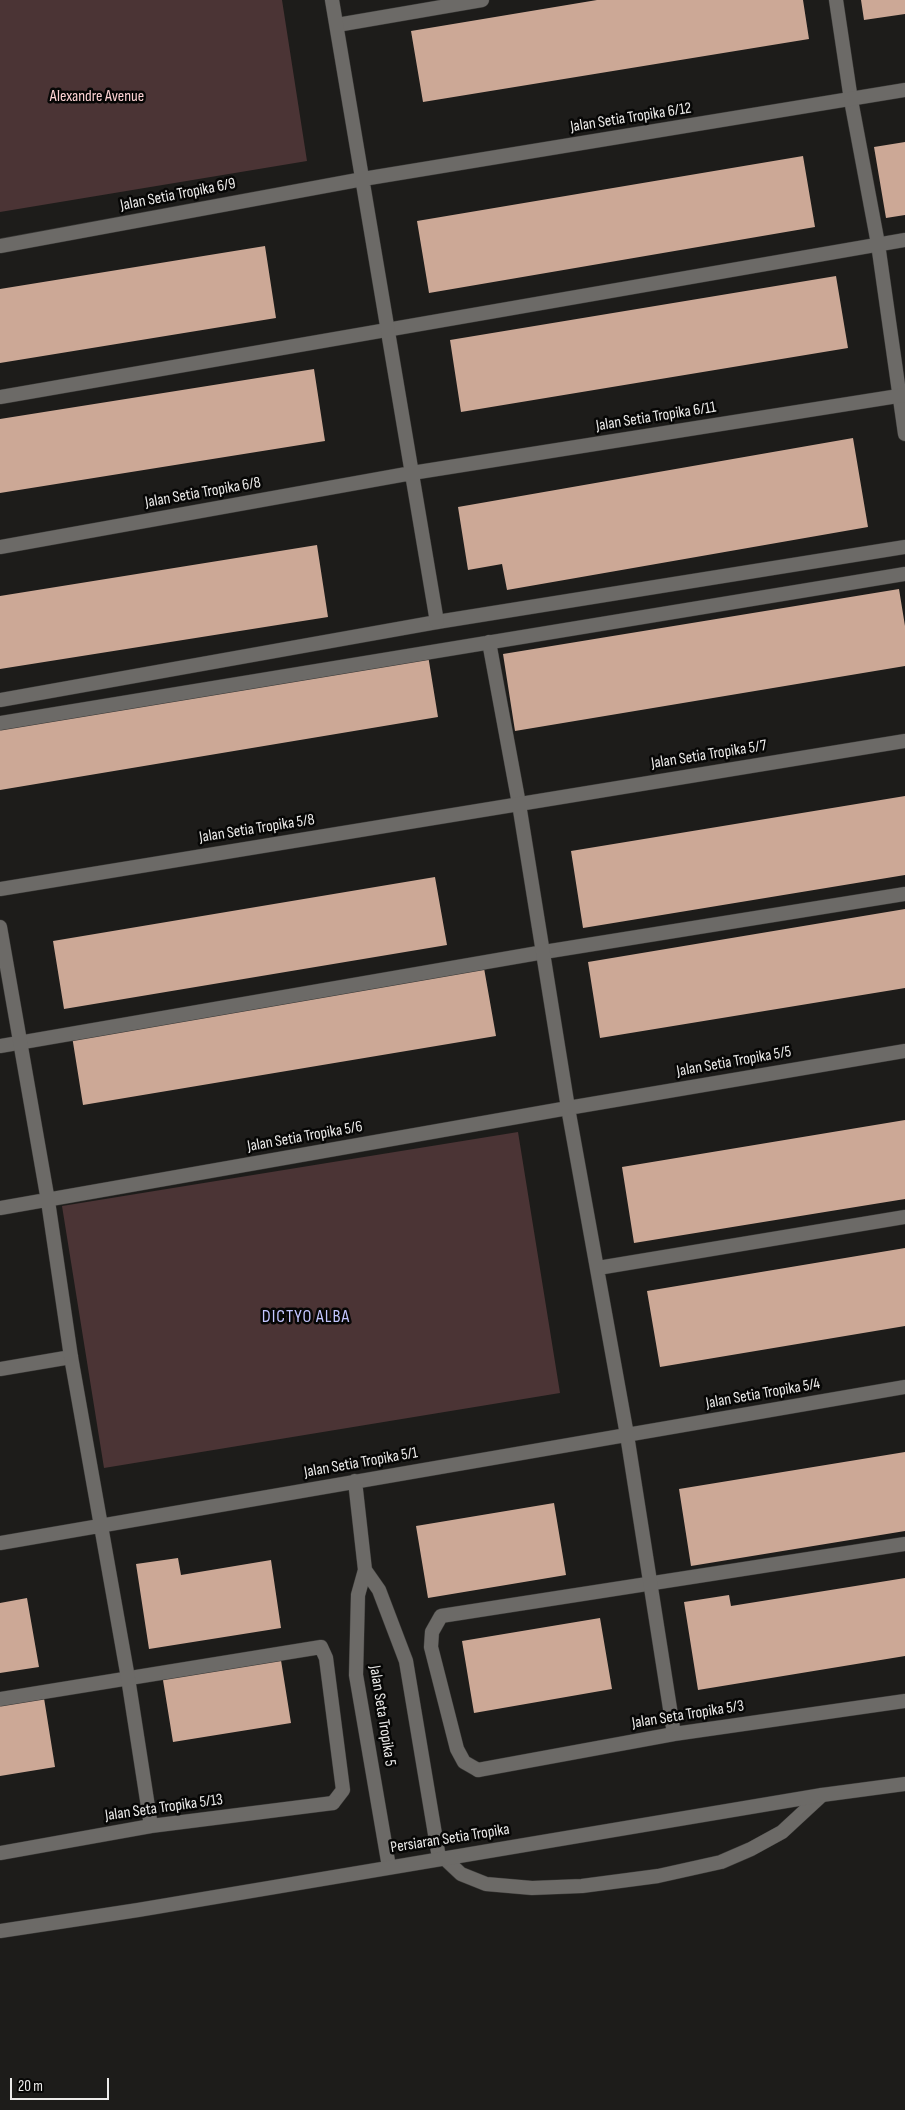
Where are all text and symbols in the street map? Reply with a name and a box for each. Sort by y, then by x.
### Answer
park label: Alexandre Avenue [50,87,144,107]
street label: Jalan Setia Tropika 6/12 [569,99,693,137]
street label: Jalan Setia Tropika 6/9 [119,174,237,216]
street label: Jalan Setia Tropika 6/11 [595,398,717,436]
street label: Jalan Setia Tropika 6/8 [144,473,262,513]
street label: Jalan Setia Tropika 5/7 [650,736,768,774]
street label: Jalan Setia Tropika 5/8 [198,810,316,848]
street label: Jalan Setia Tropika 5/5 [675,1042,793,1082]
street label: Jalan Setia Tropika 5/6 [246,1117,364,1157]
district label: DICTYO ALBA [260,1306,352,1328]
street label: Jalan Setia Tropika 5/4 [704,1375,822,1413]
street label: Jalan Setia Tropika 5/1 [303,1444,419,1482]
street label: Jalan Seta Tropika 5 [365,1664,399,1768]
street label: Jalan Seta Tropika 5/3 [631,1697,745,1733]
street label: Jalan Seta Tropika 5/13 [104,1790,224,1826]
street label: Persiaran Setia Tropika [389,1820,511,1858]
scale bar [12,2068,111,2100]
text: 20 m [18,2077,43,2096]

